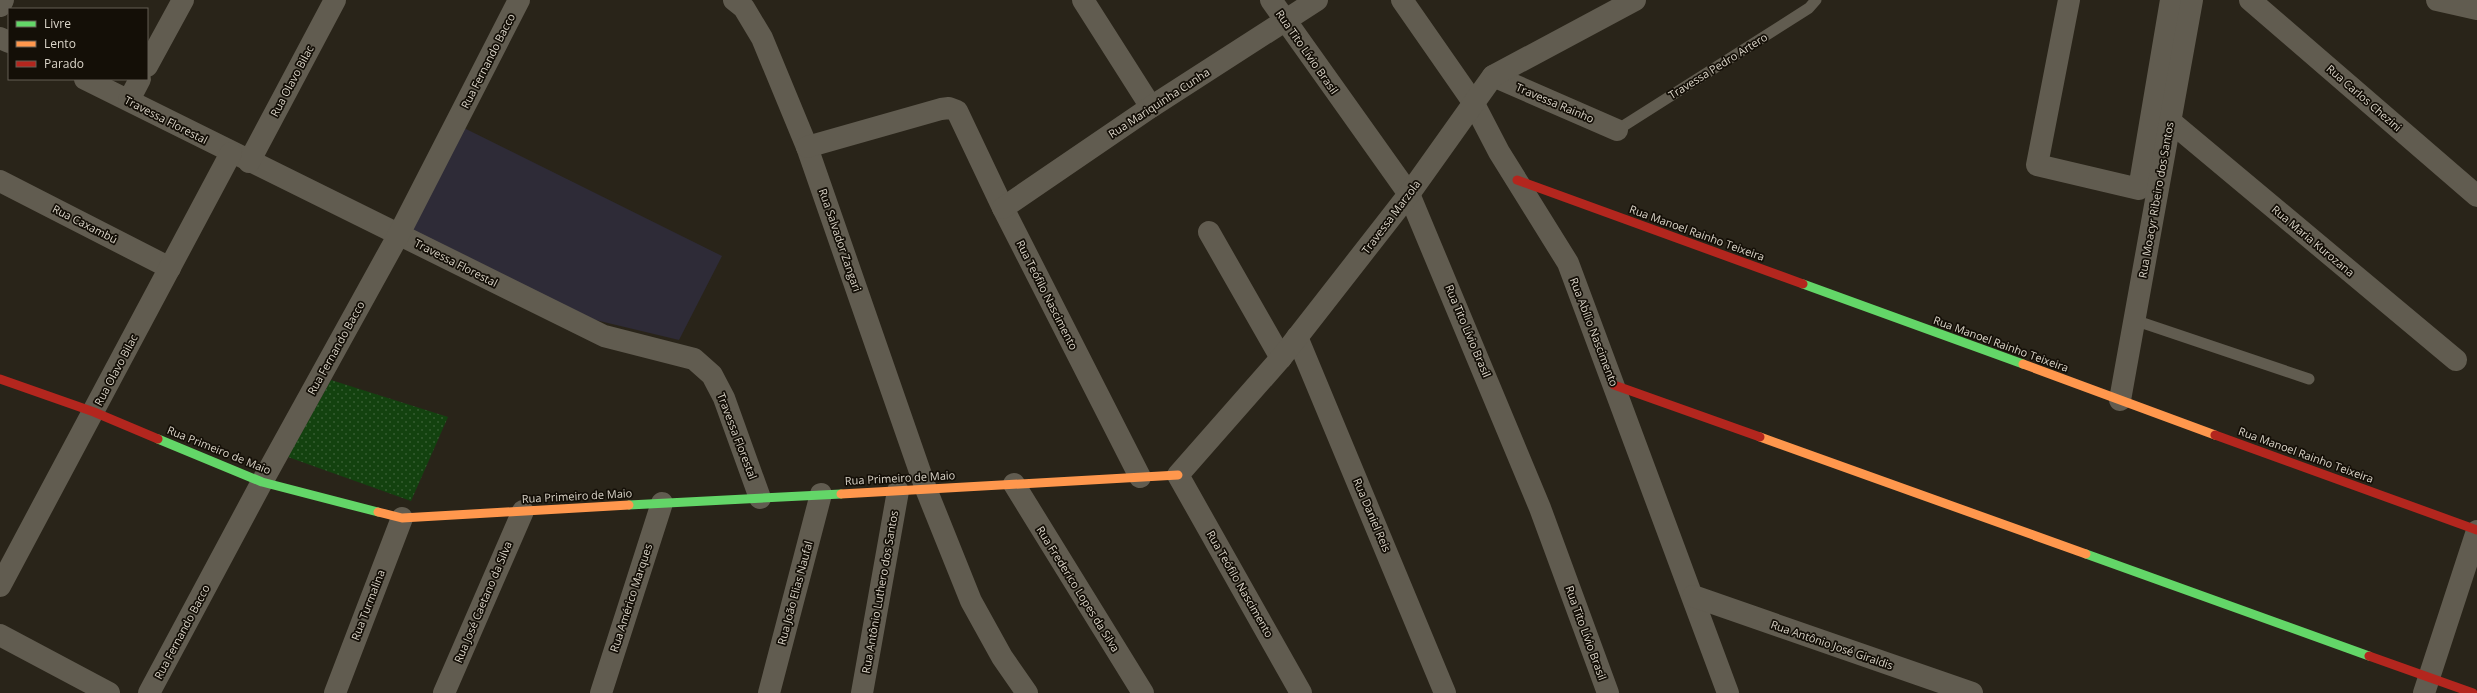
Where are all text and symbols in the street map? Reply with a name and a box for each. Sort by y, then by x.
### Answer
street label: Rua Tito Lívio Brasil [1273,7,1342,97]
legend [8,8,148,80]
street label: Rua Fernando Bacco [457,10,518,111]
text: Livre [44,15,71,32]
street label: Travessa Pedro Artero [1665,29,1770,102]
text: Lento [44,35,76,52]
street label: Rua Olavo Bilac [266,42,317,119]
text: Parado [44,55,84,72]
street label: Rua Carlos Chezini [2324,61,2405,134]
street label: Rua Mariquinha Cunha [1105,64,1212,141]
street label: Travessa Rainho [1514,79,1597,126]
street label: Travessa Florestal [122,92,210,147]
street label: Rua Moacyr Ribeiro dos Santos [2134,121,2177,279]
street label: Travessa Marzola [1358,177,1423,257]
street label: Rua Salvador Zangari [816,186,865,293]
street label: Rua Caxambú [50,201,120,246]
street label: Rua Manoel Rainho Teixeira [1628,201,1767,264]
street label: Rua Maria Kurozana [2269,202,2358,280]
street label: Travessa Florestal [412,235,500,290]
street label: Rua Teófilo Nascimento [1013,237,1082,353]
street label: Rua Abílio Nascimento [1567,275,1622,389]
street label: Rua Tito Lívio Brasil [1442,282,1495,380]
street label: Rua Fernando Bacco [304,298,368,397]
street label: Rua Manoel Rainho Teixeira [1932,312,2071,375]
street label: Rua Olavo Bilac [90,331,141,408]
street label: Travessa Florestal [714,390,761,481]
street label: Rua Primeiro de Maio [165,422,274,477]
street label: Rua Manoel Rainho Teixeira [2237,423,2376,486]
street label: Rua Primeiro de Maio [844,467,956,488]
street label: Rua Daniel Reis [1350,476,1395,554]
street label: Rua Primeiro de Maio [521,485,633,506]
street label: Rua Antônio Luthero dos Santos [858,509,901,675]
street label: Rua Frederico Lopes da Silva [1033,523,1123,655]
street label: Rua Teófilo Nascimento [1204,527,1277,640]
street label: Rua José Caetano da Silva [450,539,515,665]
street label: Rua João Elias Naufal [773,539,816,647]
street label: Rua Américo Marques [606,542,655,654]
street label: Rua Turmalina [347,567,388,642]
street label: Rua Fernando Bacco [150,582,213,682]
street label: Rua Tito Lívio Brasil [1562,584,1611,682]
street label: Rua Antônio José Giraldis [1769,617,1895,673]

